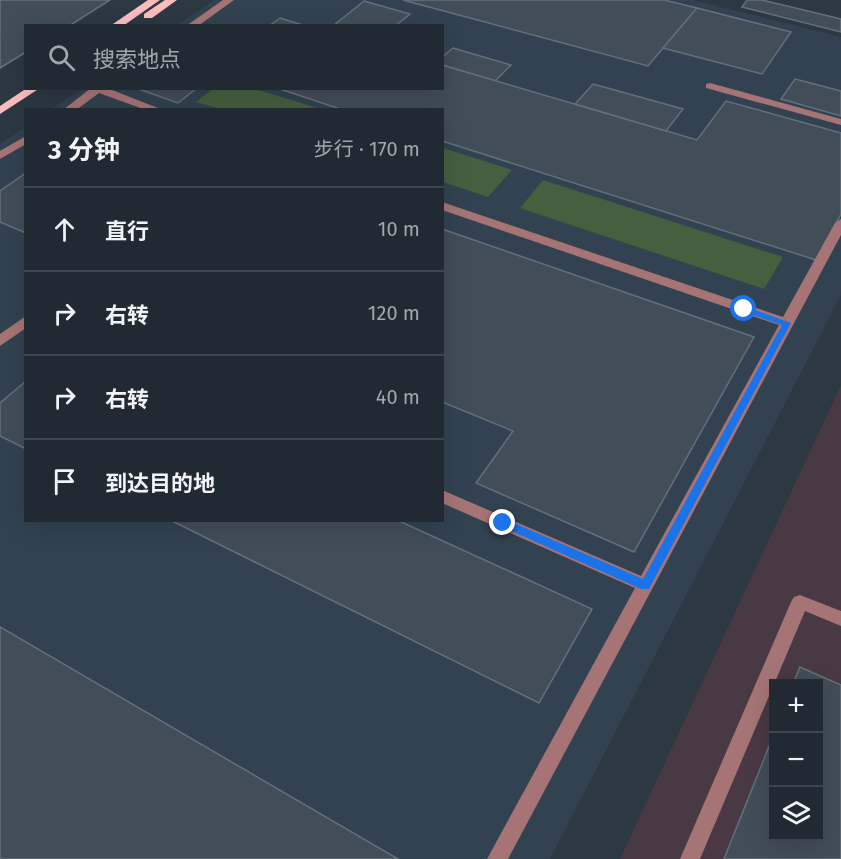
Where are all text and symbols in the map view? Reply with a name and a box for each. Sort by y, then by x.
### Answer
search box [24,24,444,90]
icon: search [45,41,78,74]
text: 搜索地点 [93,46,181,73]
text: 3 分钟 [48,135,120,166]
text: 步行 · 170 m [314,137,420,161]
icon: ahead [48,213,81,246]
text: 10 m [378,217,420,241]
text: 直行 [105,218,149,245]
route start [730,295,756,321]
icon: right [48,297,81,330]
text: 120 m [368,301,420,325]
text: 右转 [105,302,149,329]
icon: right [48,381,81,414]
text: 40 m [376,385,420,409]
text: 右转 [105,386,149,413]
icon: arrive [48,465,81,498]
text: 到达目的地 [105,470,215,497]
route end [489,509,515,535]
map controls [769,679,823,841]
button: + [769,679,823,733]
button: − [769,733,823,787]
button: layers [769,787,823,841]

